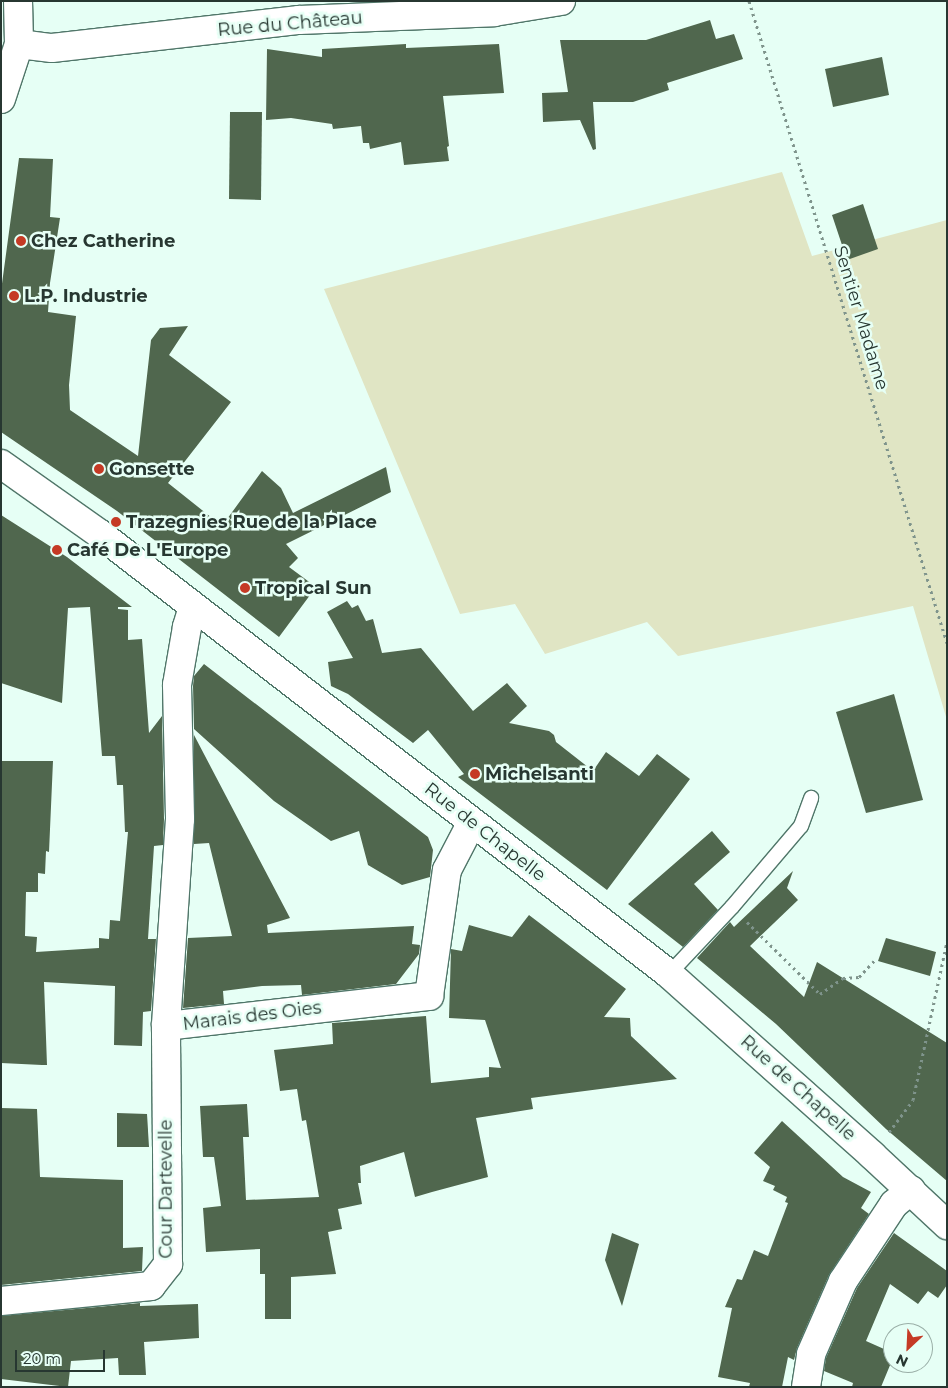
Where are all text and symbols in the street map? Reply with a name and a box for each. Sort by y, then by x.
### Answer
street label: Rue du Château [217,7,363,41]
place label: Chez Catherine [31,230,175,252]
marker: Chez Catherine [15,235,27,247]
street label: Sentier Madame [829,243,893,393]
place label: L.P. Industrie [24,285,148,307]
marker: L.P. Industrie [8,290,20,302]
place label: Gonsette [109,458,195,480]
marker: Gonsette [93,463,105,475]
place label: Trazegnies Rue de la Place [126,511,377,533]
marker: Trazegnies Rue de la Place [110,516,122,528]
place label: Café De L'Europe [67,539,228,561]
marker: Café De L'Europe [51,544,63,556]
place label: Tropical Sun [255,577,372,599]
marker: Tropical Sun [239,582,251,594]
place label: Michelsanti [485,763,594,785]
marker: Michelsanti [469,768,481,780]
street label: Rue de Chapelle [420,778,550,886]
street label: Marais des Oies [181,997,323,1035]
street label: Rue de Chapelle [736,1031,860,1145]
street label: Cour Dartevelle [155,1119,177,1259]
north arrow [883,1323,933,1373]
scale bar [18,1340,108,1372]
text: 20 m [23,1349,61,1368]
text: N [893,1350,911,1371]

